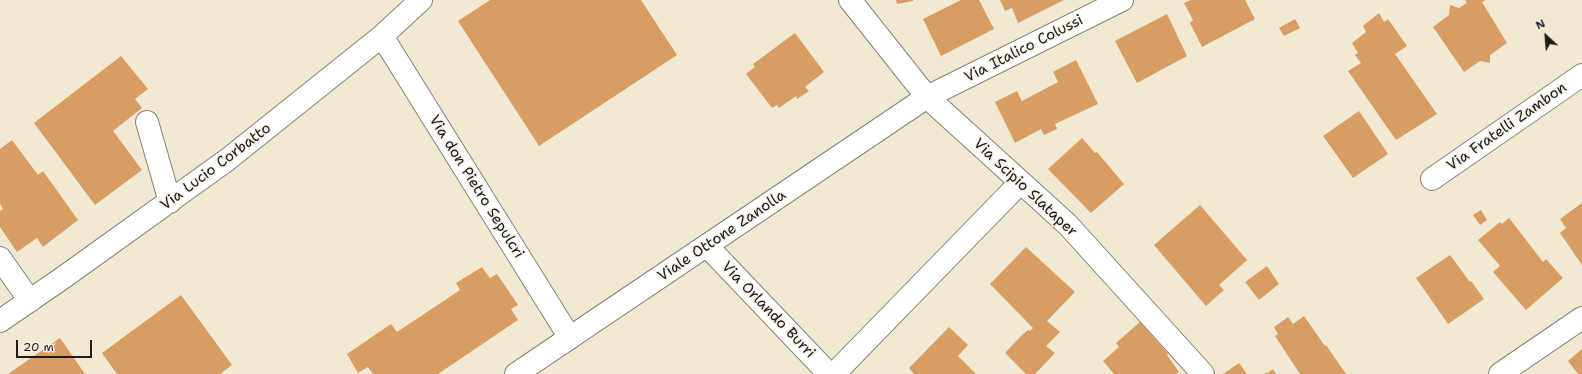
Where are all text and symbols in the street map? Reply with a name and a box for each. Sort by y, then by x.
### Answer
street label: Via Italico Colussi [962,11,1086,87]
north arrow [1526,16,1566,56]
text: N [1533,16,1548,33]
street label: Via Fratelli Zambon [1444,79,1570,175]
street label: Via don Pietro Sepulcri [425,112,527,262]
street label: Via Lucio Corbatto [157,120,275,214]
street label: Via Scipio Slataper [969,135,1081,241]
street label: Viale Ottone Zanolla [654,186,790,286]
street label: Via Orlando Burri [717,258,819,362]
scale bar [18,332,94,358]
text: 20 m [23,339,54,355]

